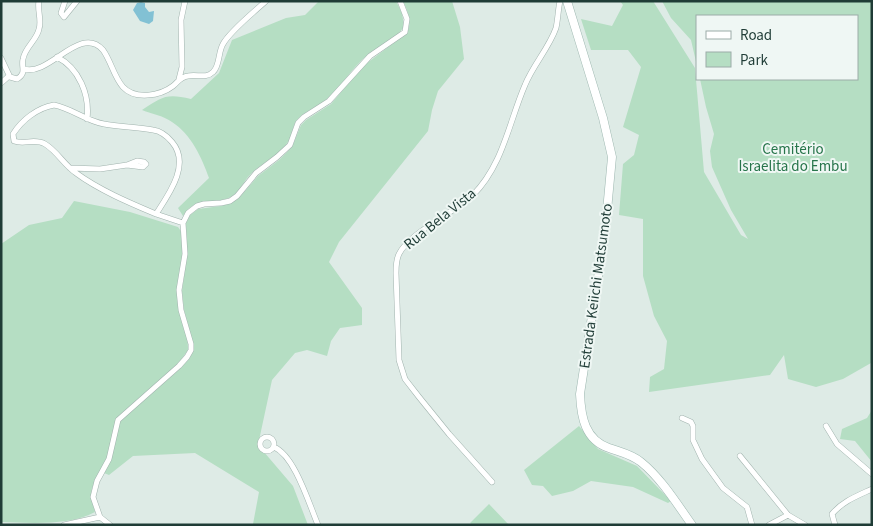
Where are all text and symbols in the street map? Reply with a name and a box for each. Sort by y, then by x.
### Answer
legend [696,15,858,80]
text: Road [740,25,772,46]
text: Park [740,50,769,71]
park label: Cemitério Israelita do Embu [738,139,848,177]
street label: Rua Bela Vista [399,183,481,255]
street label: Estrada Keiichi Matsumoto [574,202,618,370]

